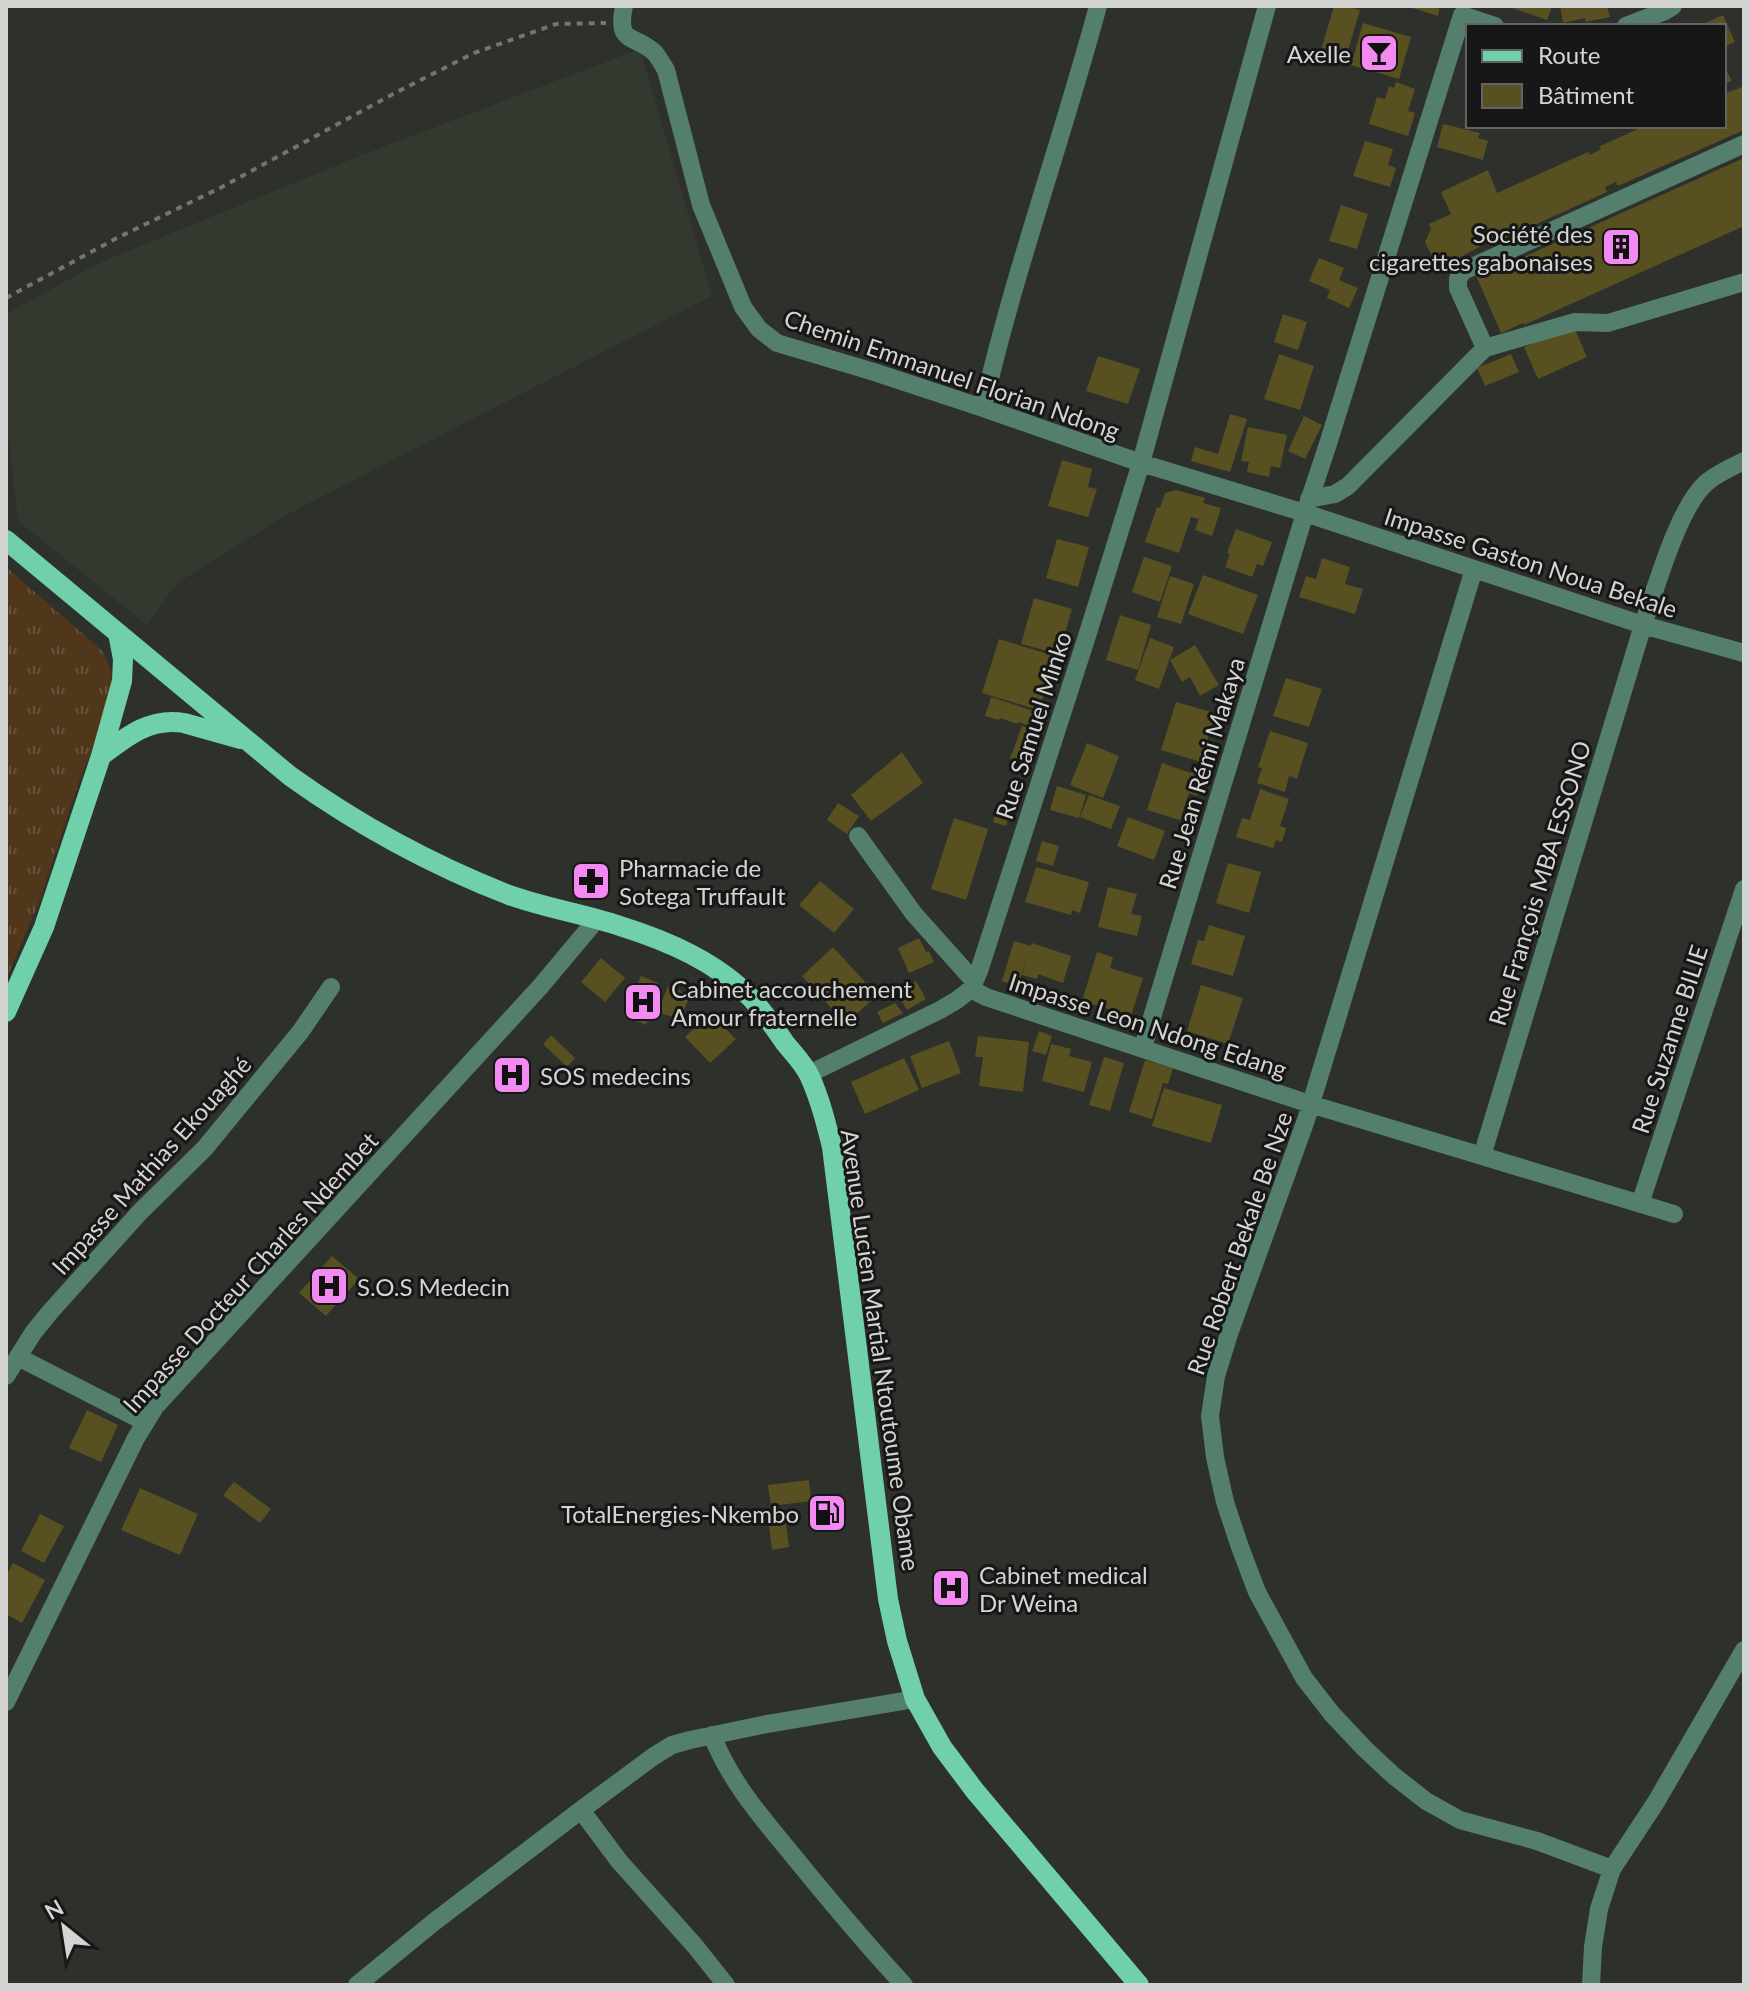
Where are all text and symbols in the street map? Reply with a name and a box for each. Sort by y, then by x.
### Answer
legend [1466,24,1726,128]
bar icon: Axelle [1358,32,1400,74]
place label: Axelle [1287,39,1351,68]
text: Route [1538,40,1600,69]
text: Bâtiment [1538,80,1635,109]
place label: Société des cigarettes gabonaises [1369,219,1593,276]
building icon: Société des cigarettes gabonaises [1600,226,1642,268]
street label: Chemin Emmanuel Florian Ndong [780,303,1124,445]
street label: Impasse Gaston Noua Bekale [1381,501,1681,623]
street label: Rue Samuel Minko [989,628,1077,822]
street label: Rue Jean Rémi Makaya [1152,654,1250,892]
street label: Rue François MBA ESSONO [1482,737,1596,1029]
place label: Pharmacie de Sotega Truffault [619,853,786,910]
pharmacy icon: Pharmacie de Sotega Truffault [570,860,612,902]
street label: Rue Suzanne BILIE [1625,941,1713,1137]
street label: Impasse Leon Ndong Edang [1006,966,1290,1084]
place label: Cabinet accouchement Amour fraternelle [671,974,912,1031]
hospital icon: Cabinet accouchement Amour fraternelle [622,981,664,1023]
street label: Impasse Mathias Ekouaghé [45,1050,257,1280]
hospital icon: SOS medecins [491,1054,533,1096]
place label: SOS medecins [540,1061,691,1090]
street label: Rue Robert Bekale Be Nze [1180,1108,1298,1378]
street label: Impasse Docteur Charles Ndembet [117,1126,384,1418]
street label: Avenue Lucien Martial Ntoutoume Obame [836,1127,926,1573]
hospital icon: S.O.S Medecin [308,1265,350,1307]
place label: S.O.S Medecin [357,1272,510,1301]
fuel station icon: TotalEnergies-Nkembo [806,1492,848,1534]
place label: TotalEnergies-Nkembo [561,1499,799,1528]
place label: Cabinet medical Dr Weina [979,1560,1148,1617]
hospital icon: Cabinet medical Dr Weina [930,1567,972,1609]
north arrow [24,1887,104,1967]
text: N [40,1893,68,1925]

